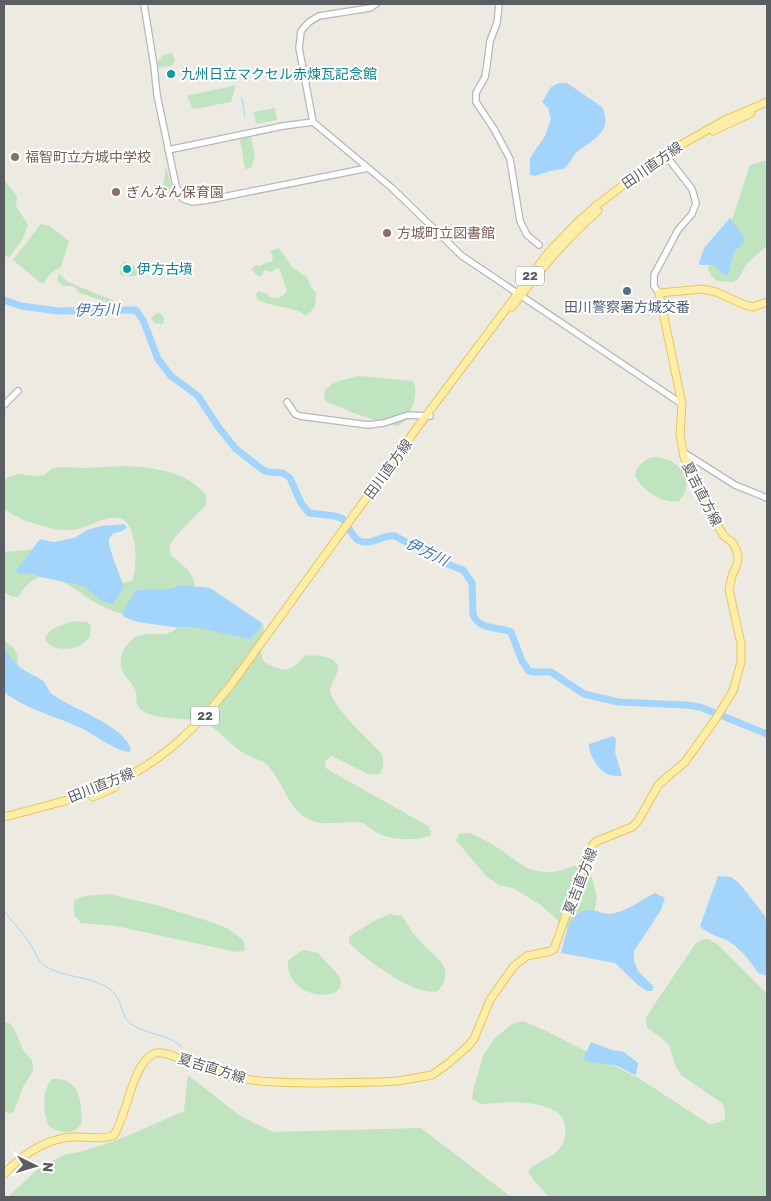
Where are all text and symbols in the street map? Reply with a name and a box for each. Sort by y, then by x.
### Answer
place label: 九州日立マクセル赤煉瓦記念館 [181,66,377,83]
marker: 九州日立マクセル赤煉瓦記念館 [165,68,177,80]
street label: 田川直方線 [619,138,686,192]
place label: 福智町立方城中学校 [25,149,151,166]
marker: 福智町立方城中学校 [9,151,21,163]
place label: ぎんなん保育園 [126,184,224,201]
marker: ぎんなん保育園 [110,186,122,198]
place label: 方城町立図書館 [397,225,495,242]
marker: 方城町立図書館 [381,227,393,239]
place label: 伊方古墳 [137,261,193,278]
marker: 伊方古墳 [121,263,133,275]
road number: 22 [516,266,544,286]
marker: 田川警察署方城交番 [621,285,633,297]
place label: 田川警察署方城交番 [564,299,690,316]
water label: 伊方川 [74,301,122,319]
street label: 田川直方線 [361,436,416,503]
street label: 夏吉直方線 [678,459,725,529]
water label: 伊方川 [403,534,453,571]
road number: 22 [191,706,219,726]
street label: 田川直方線 [66,764,137,806]
street label: 夏吉直方線 [560,845,601,917]
street label: 夏吉直方線 [176,1050,248,1087]
north arrow [10,1141,60,1191]
text: N [39,1161,56,1173]

